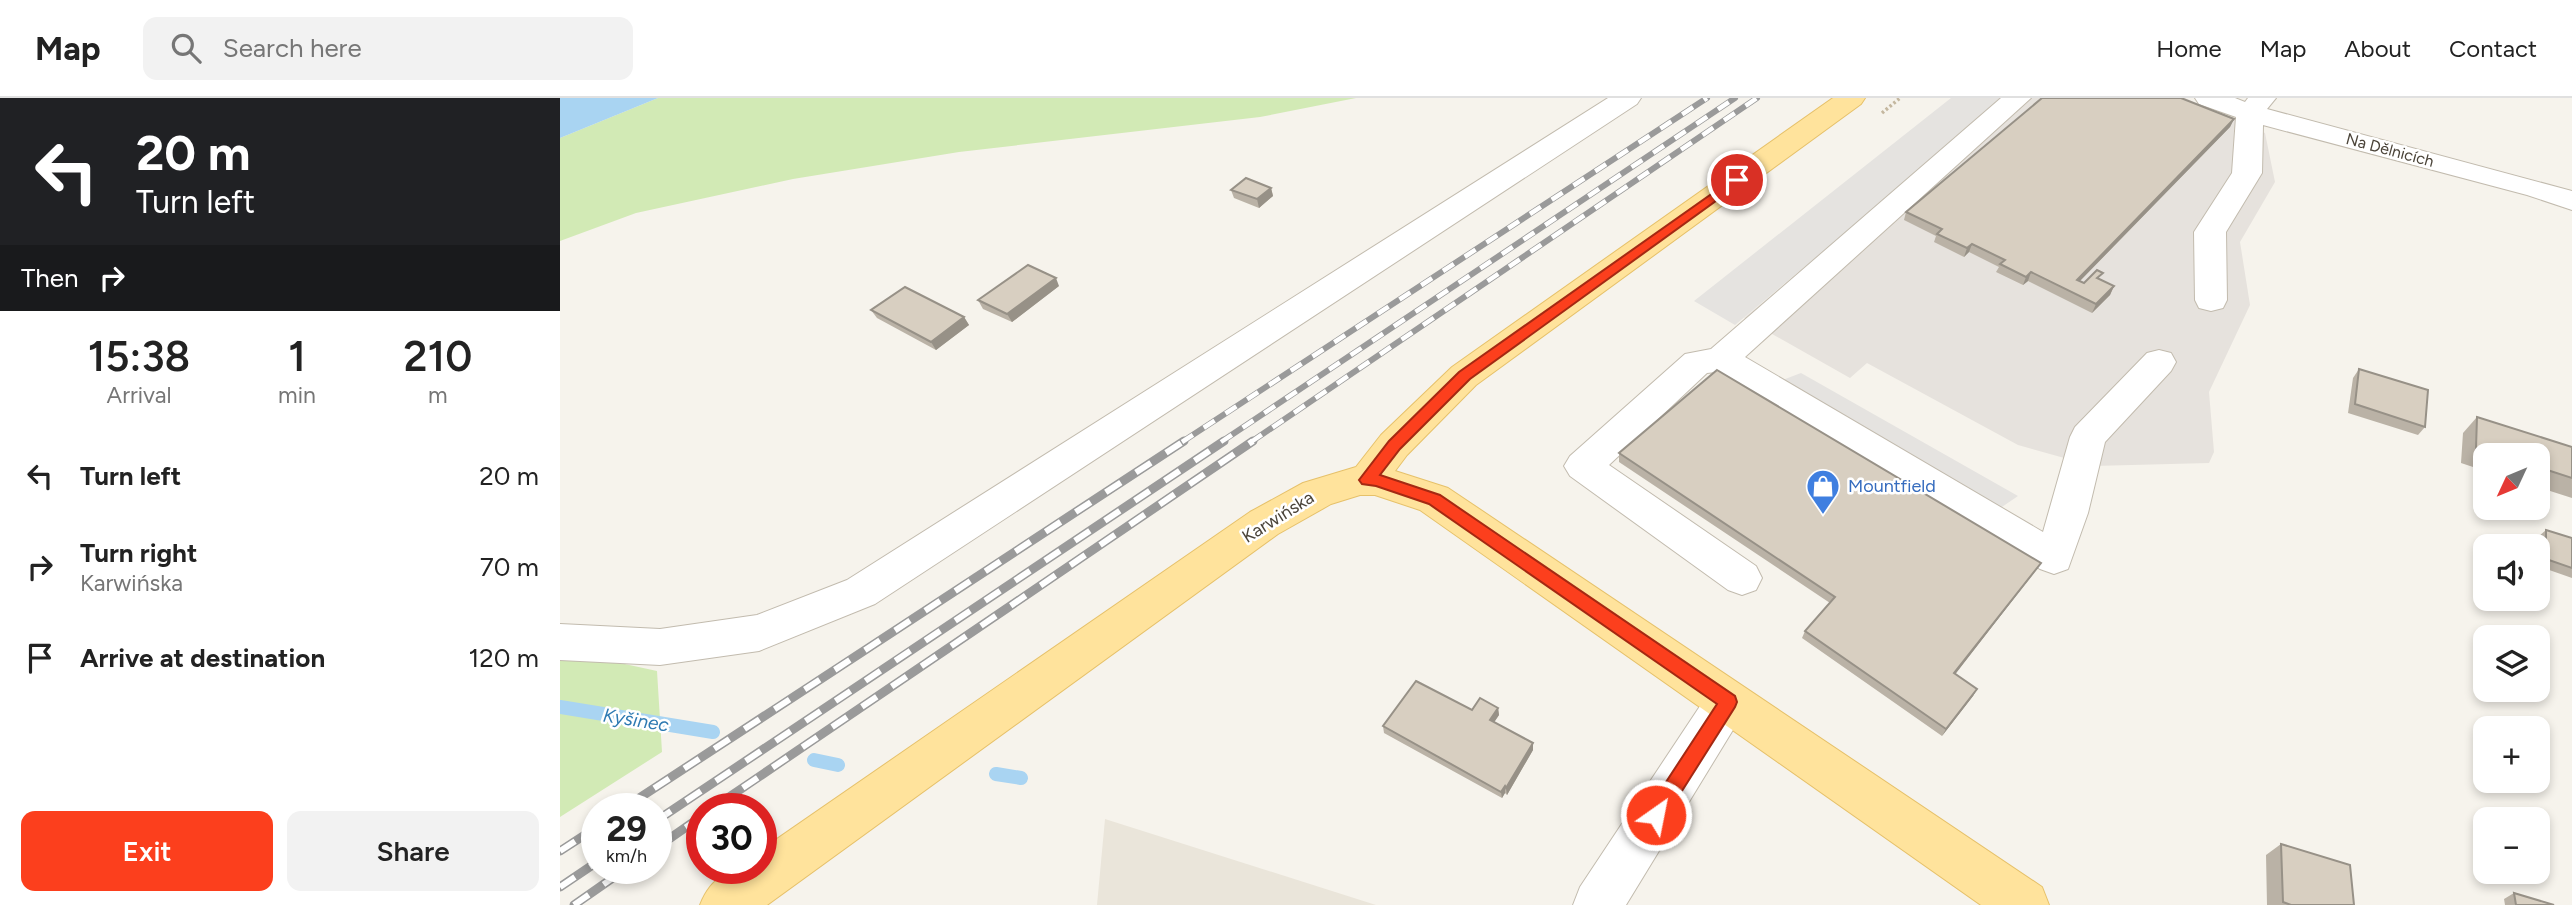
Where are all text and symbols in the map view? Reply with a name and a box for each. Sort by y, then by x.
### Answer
search box [143,17,633,80]
text: Map [35,29,101,68]
icon: search [167,29,205,67]
text: Search here [223,32,362,64]
text: Home [2156,34,2222,63]
text: Map [2260,34,2306,63]
text: About [2344,34,2411,63]
text: Contact [2449,34,2537,63]
text: 20 m [136,123,251,182]
icon: left [21,126,112,217]
street label: Na Dělnicích [2344,129,2436,171]
pin [1707,150,1767,210]
icon: arrive [1718,161,1756,199]
text: Turn left [136,183,255,221]
icon: right [93,259,131,297]
text: Then [21,262,79,294]
text: 15:38 [88,331,190,382]
text: 1 [288,331,306,382]
text: 210 [404,331,472,382]
text: Arrival [107,381,172,409]
text: min [278,381,316,409]
text: m [428,381,448,409]
north arrow [2473,443,2550,520]
map controls [2473,443,2550,884]
icon: left [21,457,59,495]
text: Turn left [80,460,181,492]
text: 20 m [479,460,539,492]
shop icon: Mountfield [1804,467,1842,516]
place label: Mountfield [1848,475,1936,497]
street label: Karwińska [1238,486,1318,548]
button: sound [2473,534,2550,611]
text: Turn right [80,537,197,569]
icon: right [21,548,59,586]
text: 70 m [480,551,539,583]
text: Karwińska [80,569,183,597]
button: layers [2473,625,2550,702]
icon: arrive [21,639,59,677]
text: Arrive at destination [80,642,325,674]
text: 120 m [469,642,539,674]
water label: Kyšinec [602,703,671,737]
button: + [2473,716,2550,793]
position arrow [1619,778,1693,852]
speed limit sign: 30 [686,793,777,884]
button: − [2473,807,2550,884]
text: 29 [606,808,647,850]
button: Exit [21,811,273,891]
button: Share [287,811,539,891]
text: km/h [606,845,647,867]

